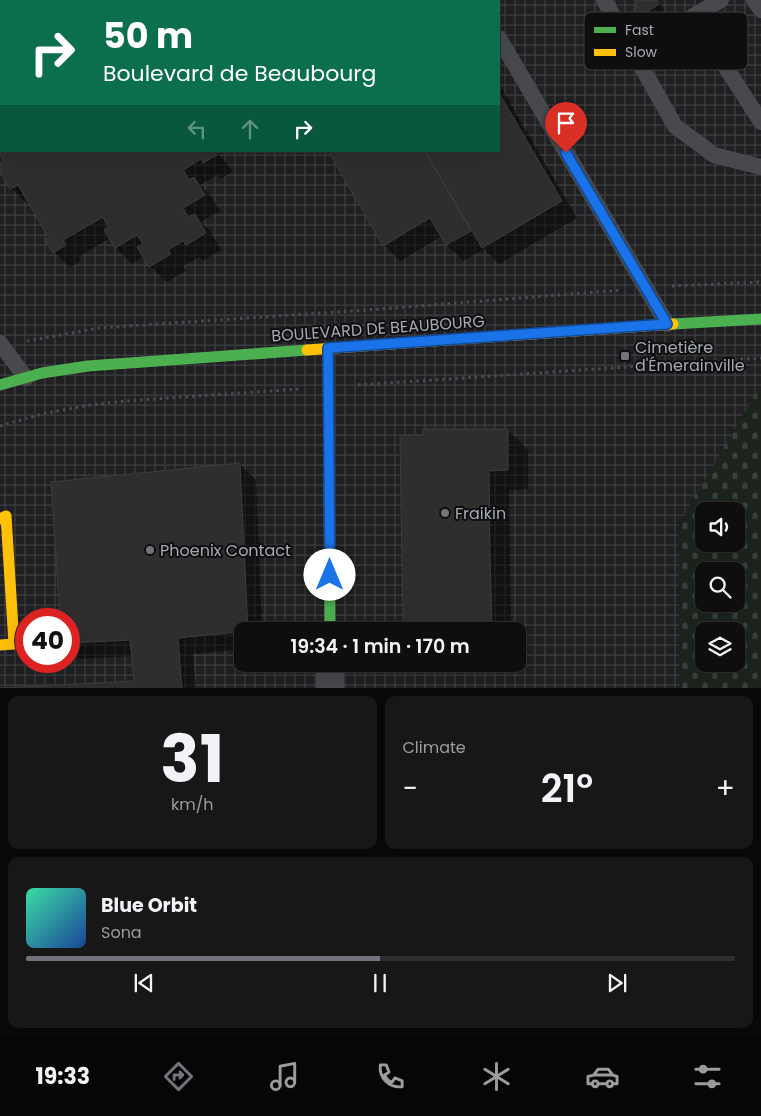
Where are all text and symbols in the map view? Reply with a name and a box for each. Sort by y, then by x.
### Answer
text: 50 m [103,11,193,60]
legend [584,12,748,70]
icon: right [20,20,85,85]
text: Fast [625,20,654,40]
text: Slow [625,42,658,62]
text: Boulevard de Beaubourg [103,58,376,89]
pin [545,102,587,153]
icon: arrive [552,109,580,137]
icon: left [183,115,211,143]
icon: ahead [236,115,264,143]
icon: right [289,115,317,143]
street label: BOULEVARD DE BEAUBOURG [271,310,486,347]
place label: Cimetière d'Émerainville [635,336,745,377]
marker: Cimetière d'Émerainville [619,350,631,362]
place label: Fraikin [455,502,506,525]
map controls [695,502,745,672]
button: sound [695,502,745,552]
marker: Fraikin [439,507,451,519]
place label: Phoenix Contact [160,539,291,562]
marker: Phoenix Contact [144,544,156,556]
position arrow [303,548,355,600]
button: search [695,562,745,612]
speed limit sign: 40 [15,608,80,673]
button: layers [695,622,745,672]
text: 19:34 · 1 min · 170 m [290,633,470,660]
text: 31 [160,714,224,805]
text: Climate [403,736,466,759]
text: 21° [541,762,593,815]
text: − [403,769,418,808]
text: + [716,769,735,808]
text: km/h [171,793,214,816]
text: Blue Orbit [101,892,197,919]
text: Sona [101,921,142,944]
icon: previous [130,969,158,997]
icon: pause [366,969,394,997]
icon: next [603,969,631,997]
icon: directions [161,1059,196,1094]
icon: music [267,1059,302,1094]
icon: phone [373,1059,408,1094]
icon: climate [479,1059,514,1094]
icon: car [585,1059,620,1094]
icon: filters [690,1059,725,1094]
text: 19:33 [35,1061,90,1092]

